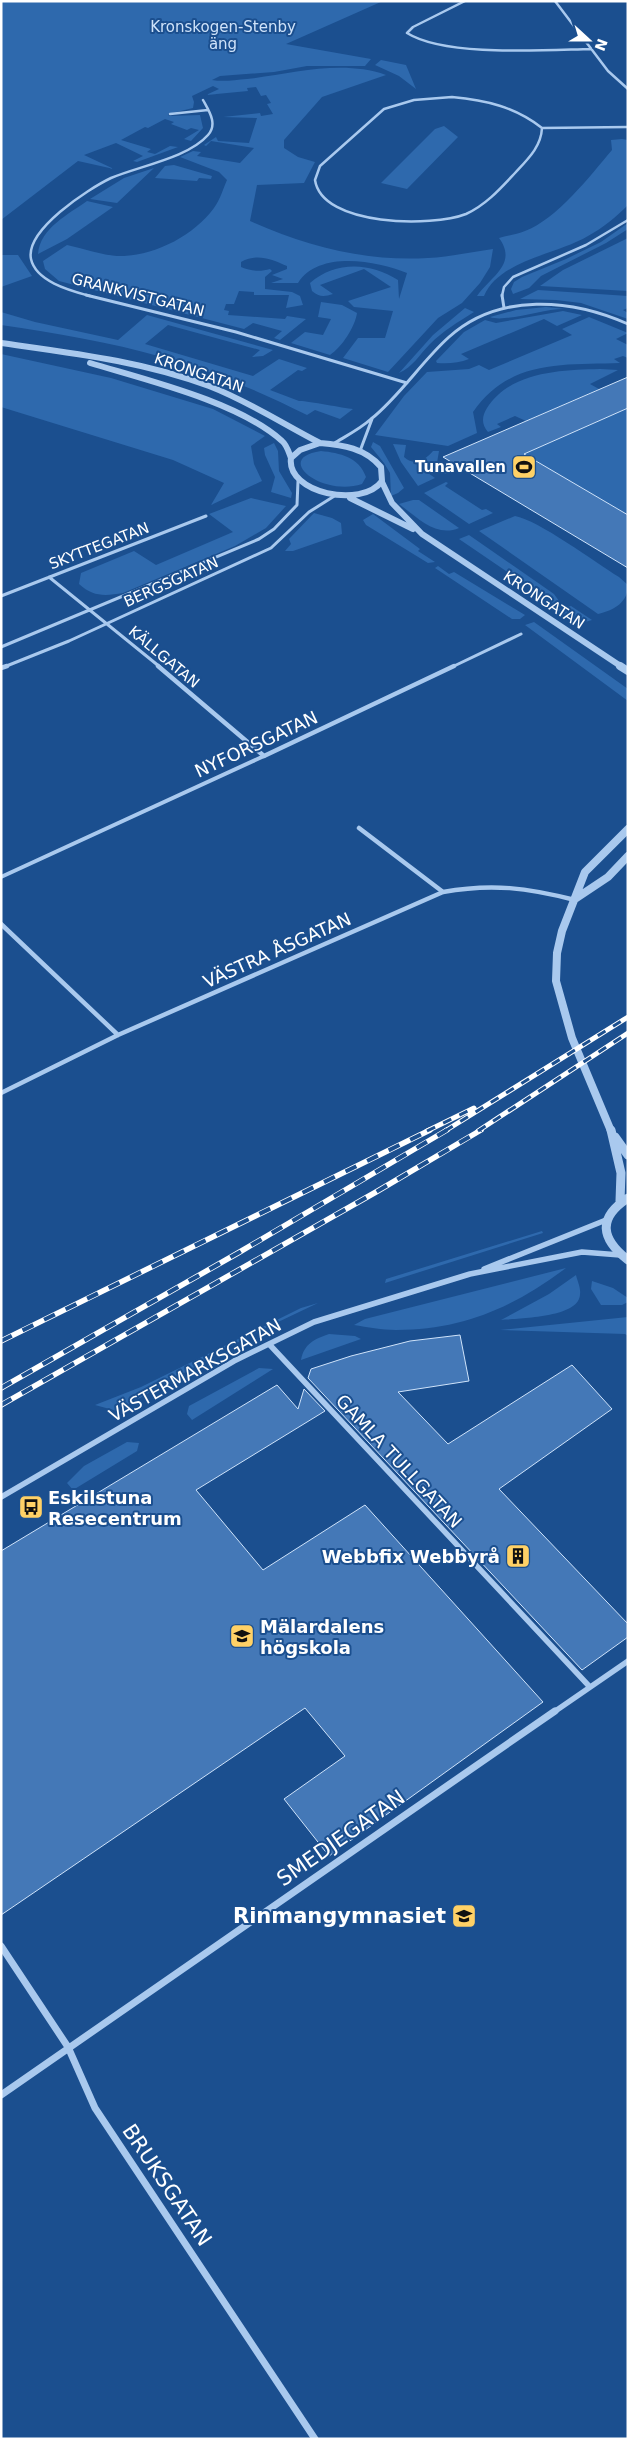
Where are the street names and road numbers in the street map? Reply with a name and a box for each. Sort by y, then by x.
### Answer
street label: GRANKVISTGATAN [70,270,206,320]
street label: KRONGATAN [152,349,246,397]
street label: SKYTTEGATAN [46,519,152,573]
street label: BERGSGATAN [121,553,221,611]
street label: KRONGATAN [500,567,588,633]
street label: KÄLLGATAN [125,621,204,692]
street label: NYFORSGATAN [191,706,321,782]
street label: VÄSTRA ÅSGATAN [200,908,354,992]
street label: VÄSTERMARKSGATAN [105,1314,285,1426]
street label: GAMLA TULLGATAN [332,1390,466,1532]
street label: SMEDJEGATAN [272,1785,410,1891]
street label: BRUKSGATAN [117,2120,217,2250]

